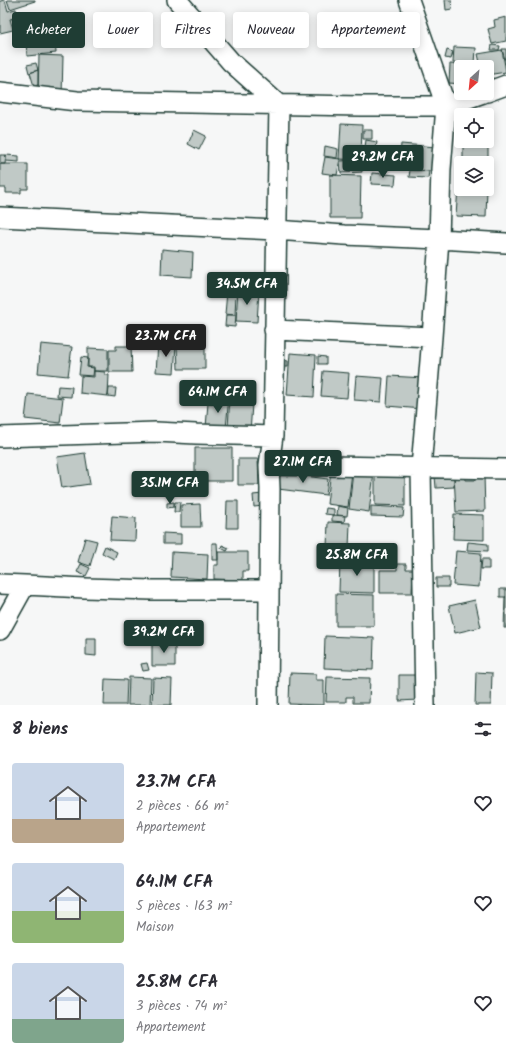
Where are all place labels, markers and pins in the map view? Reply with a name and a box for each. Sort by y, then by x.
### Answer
pin: 29.2M CFA [337,145,429,179]
pin: 34.5M CFA [201,272,293,306]
pin: 23.7M CFA [120,324,212,358]
pin: 64.1M CFA [172,380,264,414]
pin: 27.1M CFA [257,450,349,484]
pin: 35.1M CFA [124,471,216,505]
pin: 25.8M CFA [311,543,403,577]
pin: 39.2M CFA [118,620,210,654]

